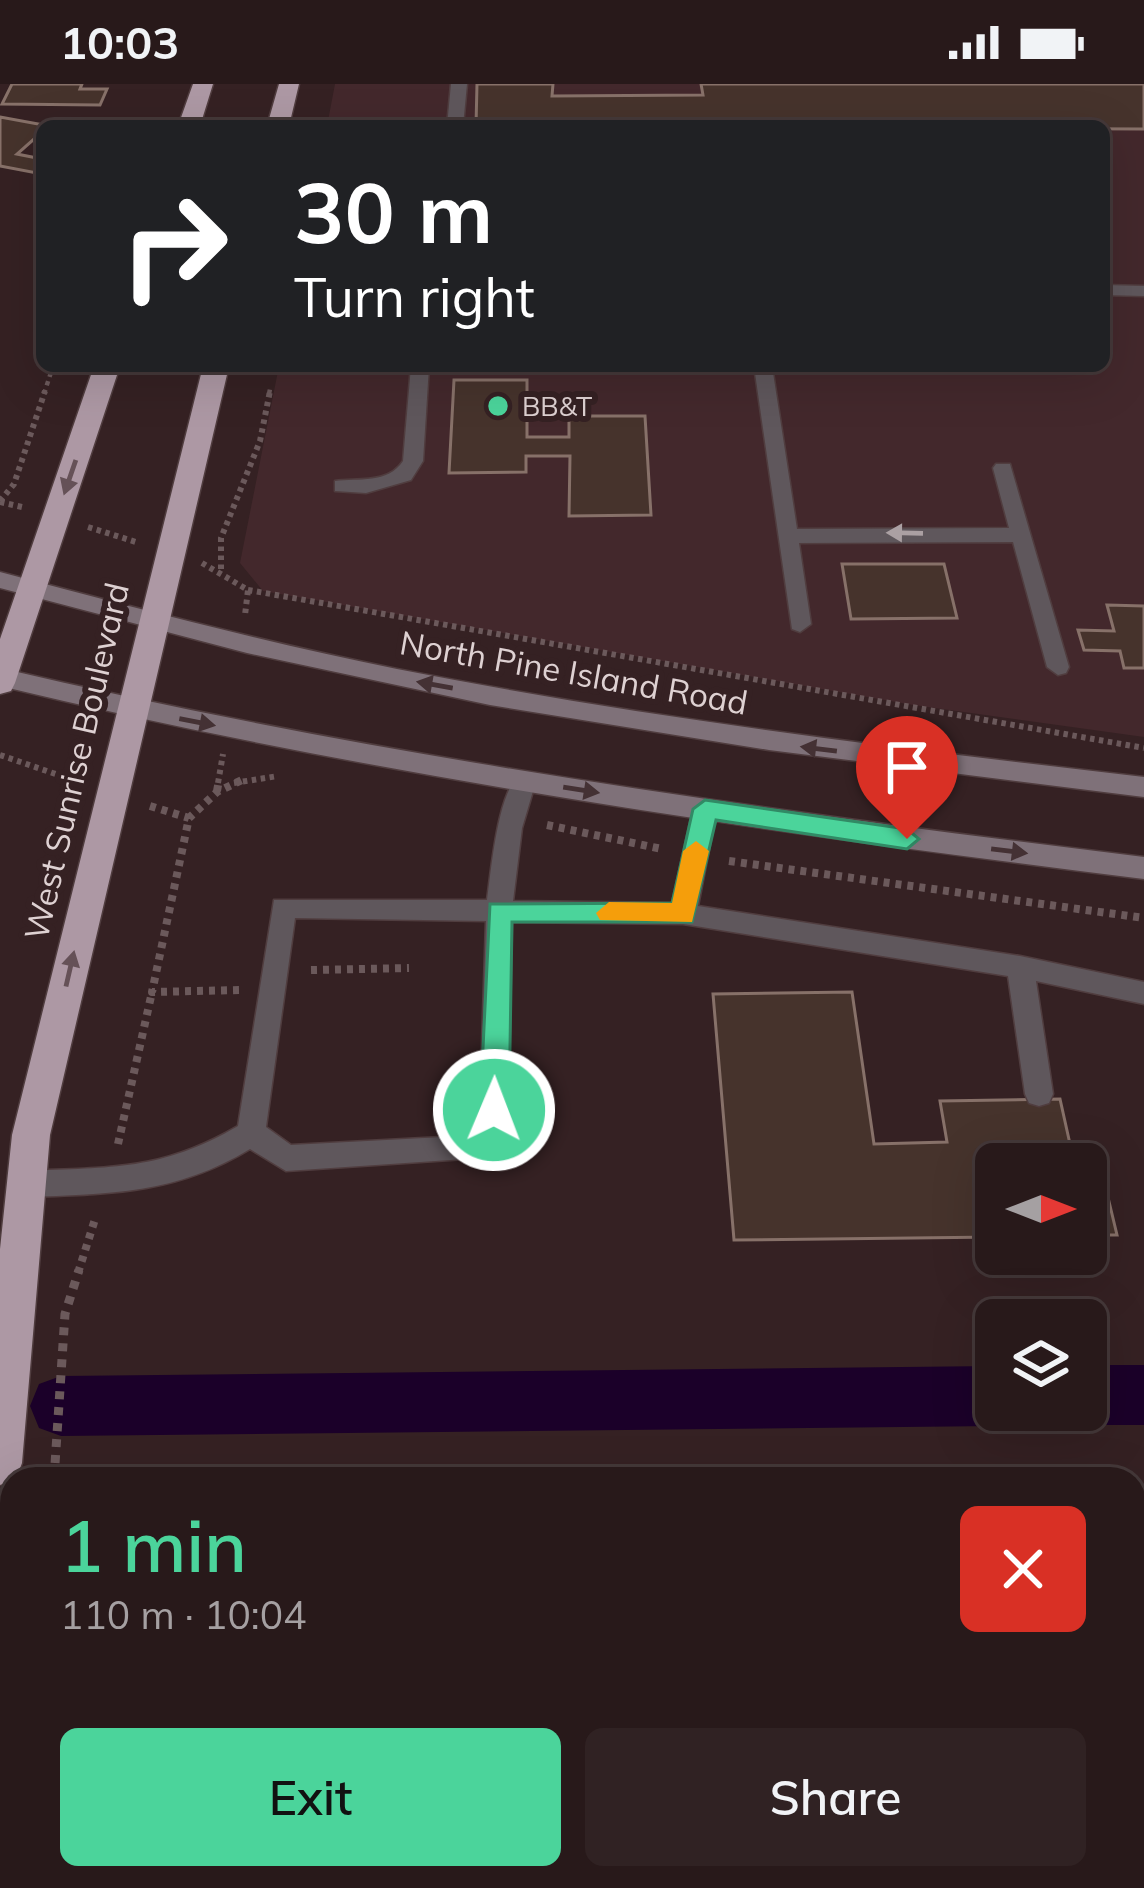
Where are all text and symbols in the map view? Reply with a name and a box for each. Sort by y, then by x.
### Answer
text: 10:03 [60,14,179,70]
text: 30 m [294,159,493,264]
icon: right [96,168,252,324]
text: Turn right [294,263,535,331]
place label: BB&T [522,389,592,423]
marker: BB&T [485,393,511,419]
one-way arrow [60,459,78,495]
one-way arrow [885,524,923,543]
street label: West Sunrise Boulevard [15,578,137,944]
street label: North Pine Island Road [397,621,751,723]
one-way arrow [415,675,453,694]
one-way arrow [179,714,217,733]
pin [856,716,958,839]
icon: arrive [874,734,940,800]
one-way arrow [800,739,837,758]
one-way arrow [563,781,601,800]
one-way arrow [991,842,1028,861]
one-way arrow [61,950,80,987]
position arrow [431,1047,557,1173]
north arrow [975,1143,1107,1275]
map controls [975,1143,1107,1431]
button: layers [975,1299,1107,1431]
text: 1 min [60,1500,247,1590]
button: close [960,1506,1086,1632]
text: 110 m · 10:04 [60,1590,306,1639]
button: Exit [60,1728,561,1866]
button: Share [585,1728,1086,1866]

